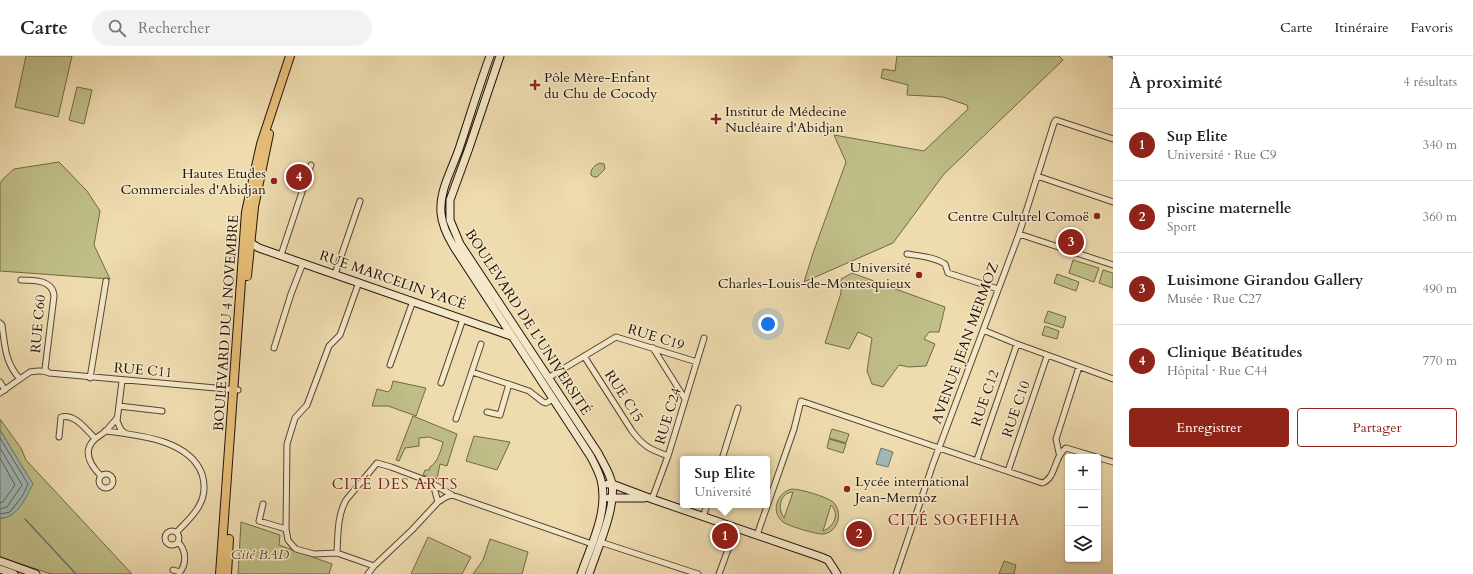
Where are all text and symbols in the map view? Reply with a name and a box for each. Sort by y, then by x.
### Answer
search box [92,10,372,46]
text: Carte [20,15,68,41]
icon: search [106,17,128,39]
text: Rechercher [138,18,210,38]
text: Carte [1280,18,1313,37]
text: Itinéraire [1335,18,1389,37]
text: Favoris [1411,18,1453,37]
place label: Pôle Mère-Enfant du Chu de Cocody [544,68,658,103]
text: À proximité [1129,71,1223,94]
text: 4 résultats [1403,73,1457,91]
marker: Pôle Mère-Enfant du Chu de Cocody [529,79,541,91]
place label: Institut de Médecine Nucléaire d'Abidjan [725,102,847,137]
marker: Institut de Médecine Nucléaire d'Abidjan [710,113,722,125]
text: Sup Elite [1167,126,1228,146]
text: 1 [1139,136,1145,154]
text: 340 m [1423,136,1457,154]
text: Université · Rue C9 [1167,146,1276,164]
pin: 4 [286,162,312,192]
place label: Hautes Etudes Commerciales d'Abidjan [120,164,266,199]
marker: Hautes Etudes Commerciales d'Abidjan [269,176,279,186]
text: piscine maternelle [1167,198,1292,218]
place label: Centre Culturel Comoë [947,207,1089,226]
text: 2 [1139,208,1145,226]
text: 360 m [1423,208,1457,226]
marker: Centre Culturel Comoë [1092,211,1102,221]
street label: BOULEVARD DU 4 NOVEMBRE [209,214,243,432]
text: Sport [1167,218,1196,236]
street label: BOULEVARD DE L'UNIVERSITÉ [461,225,596,419]
pin: 3 [1058,227,1084,257]
street label: RUE MARCELIN YACÉ [317,246,469,314]
place label: Université Charles-Louis-de-Montesquieux [718,258,911,293]
street label: AVENUE JEAN MERMOZ [927,260,1003,426]
marker: Université Charles-Louis-de-Montesquieux [914,270,924,280]
text: Luisimone Girandou Gallery [1167,270,1363,290]
text: 3 [1139,280,1145,298]
text: 490 m [1423,280,1457,298]
text: Musée · Rue C27 [1167,290,1262,308]
street label: RUE C60 [26,294,50,354]
your location [758,314,778,334]
street label: RUE C19 [625,319,687,355]
text: Clinique Béatitudes [1167,342,1302,362]
text: 4 [1139,352,1145,370]
text: 770 m [1423,352,1457,370]
street label: RUE C11 [113,358,173,382]
text: Hôpital · Rue C44 [1167,362,1268,380]
street label: RUE C15 [600,366,648,426]
street label: RUE C12 [966,367,1004,429]
street label: RUE C10 [997,378,1035,440]
street label: RUE C24 [650,385,686,447]
button: Enregistrer [1129,408,1289,447]
button: Partager [1297,408,1457,447]
map controls [1065,454,1101,562]
button: + [1065,454,1101,490]
popup [680,456,770,508]
text: Sup Elite [695,463,755,483]
place label: Lycée international Jean-Mermoz [853,472,969,507]
district label: CITÉ DES ARTS [332,474,458,494]
text: Université [695,483,752,501]
marker: Lycée international Jean-Mermoz [842,484,852,494]
button: − [1065,490,1101,526]
district label: CITÉ SOGEFIHA [888,510,1020,530]
pin: 2 [846,519,872,549]
pin: 1 [712,521,738,551]
button: layers [1065,526,1101,562]
park label: Cité BAD [231,545,290,564]

